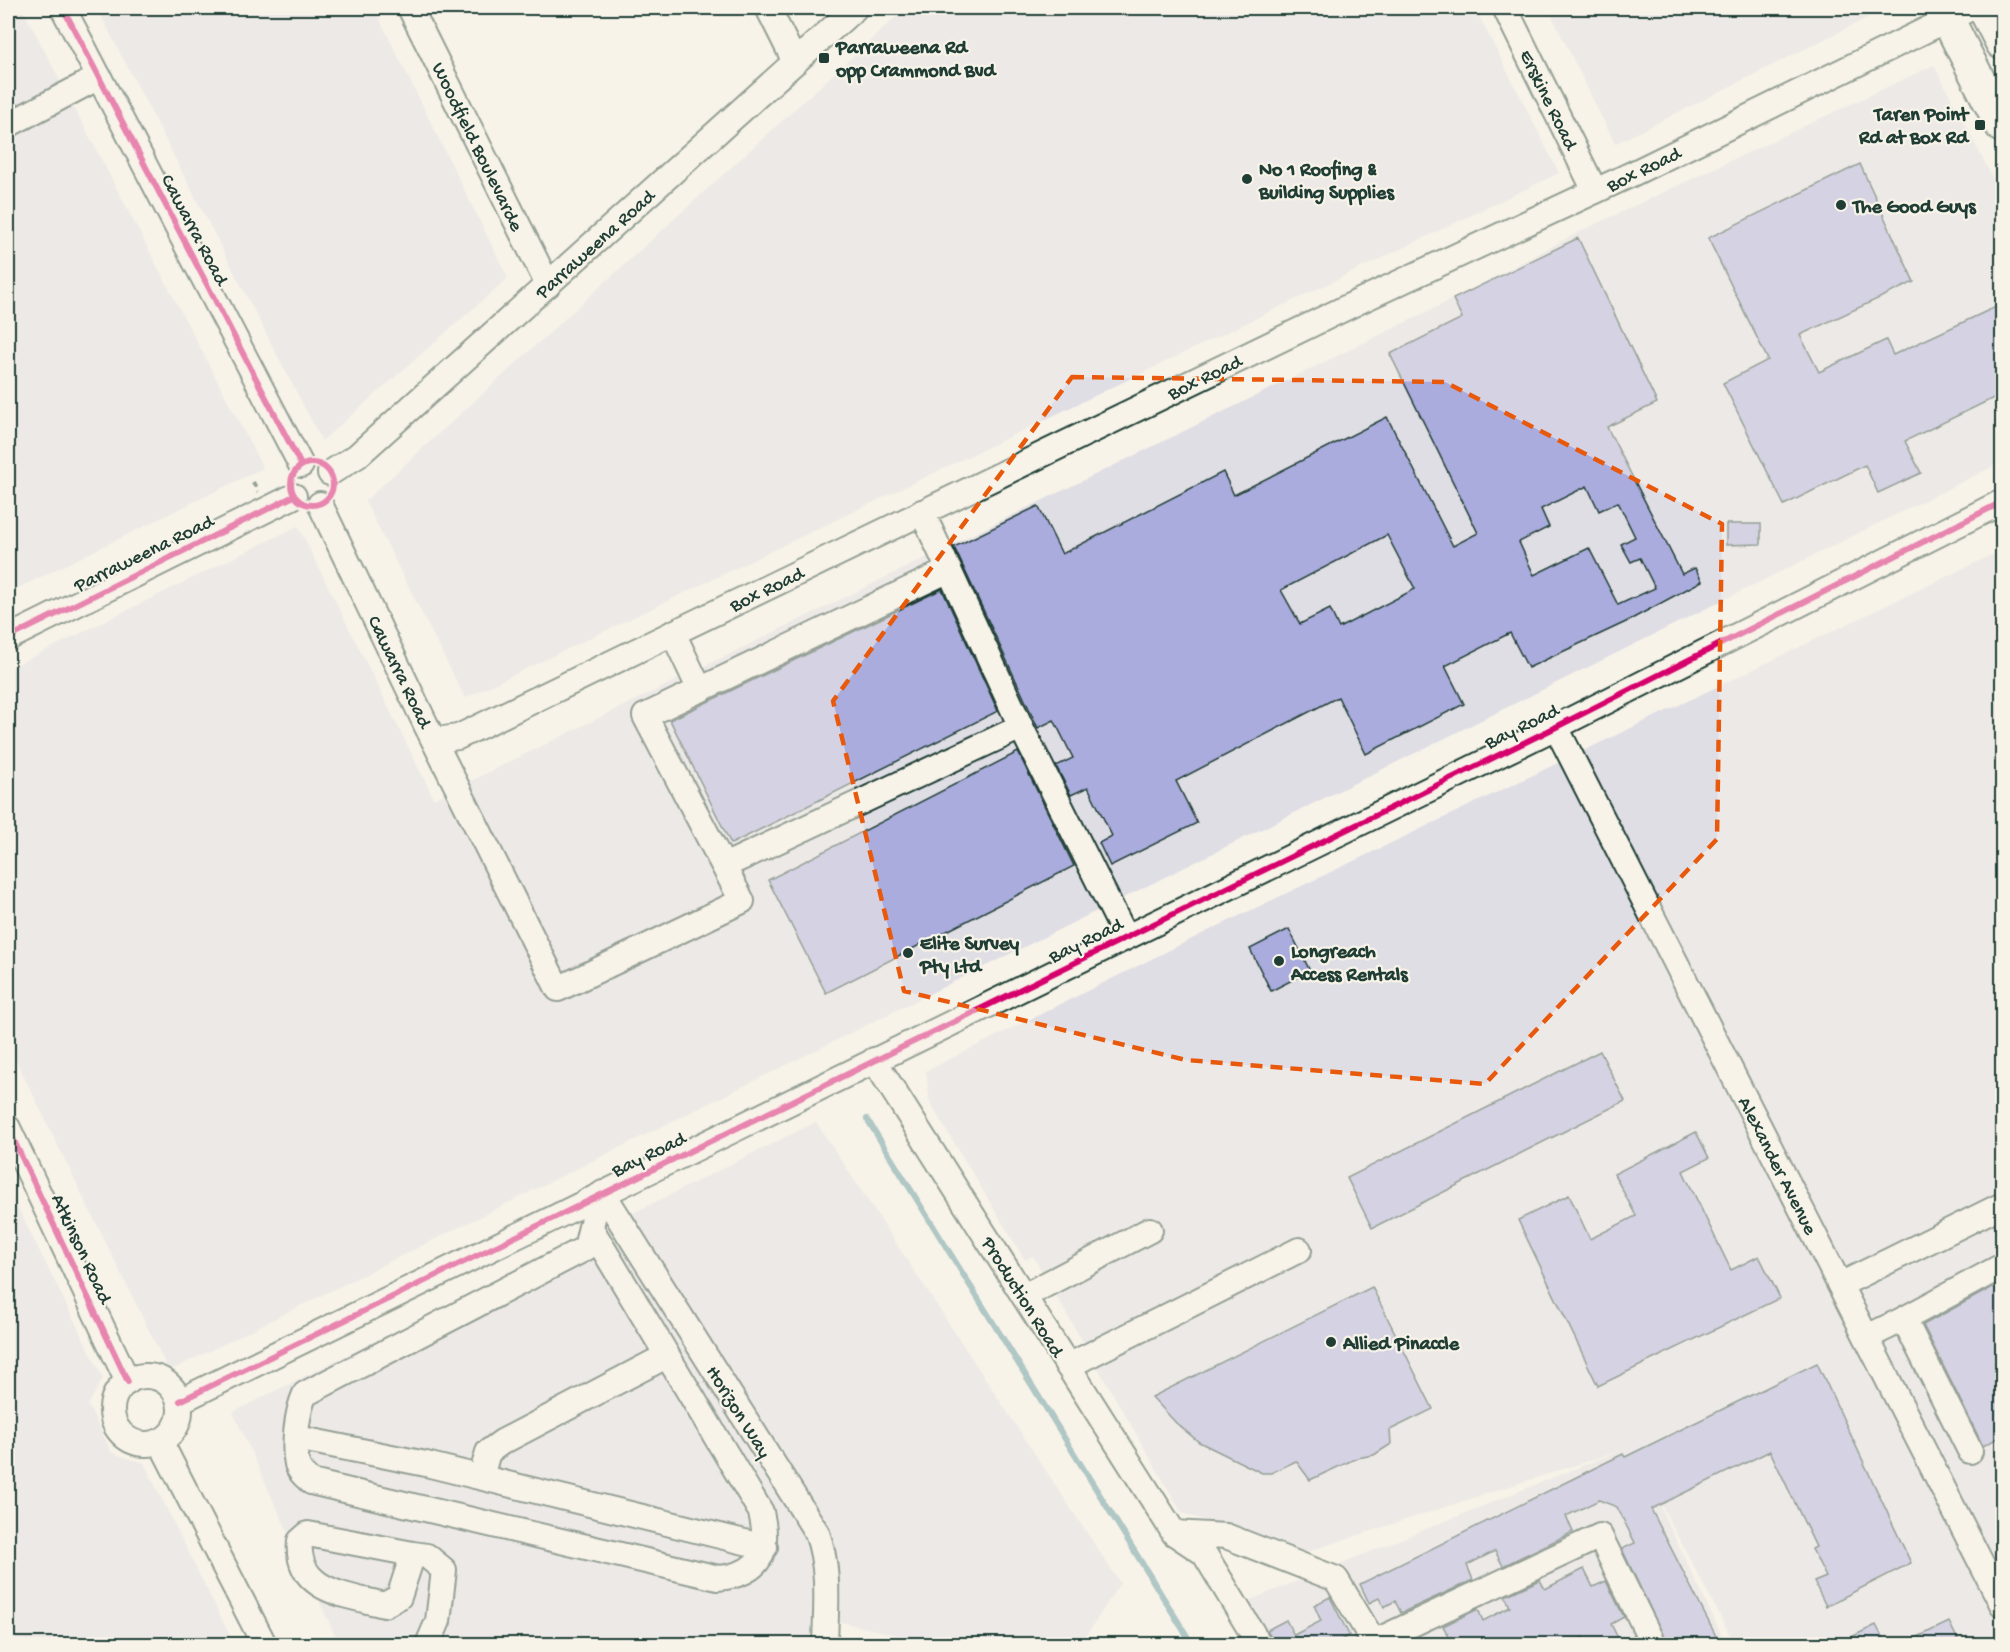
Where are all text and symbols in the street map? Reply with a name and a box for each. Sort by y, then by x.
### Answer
place label: Parraweena Rd opp Crammond Bvd [835,38,998,84]
street label: Erskine Road [1513,47,1582,156]
marker: Parraweena Rd opp Crammond Bvd [817,51,831,65]
street label: Woodfield Boulevarde [425,59,527,236]
place label: Taren Point Rd at Box Rd [1858,105,1970,151]
marker: Taren Point Rd at Box Rd [1973,118,1987,132]
street label: Box Road [1603,142,1687,199]
place label: No 1 Roofing & Building Supplies [1258,159,1395,206]
street label: Cawarra Road [154,171,233,292]
marker: No 1 Roofing & Building Supplies [1240,172,1254,186]
street label: Parraweena Road [531,184,662,306]
place label: The Good Guys [1851,197,1977,220]
marker: The Good Guys [1834,198,1848,212]
street label: Box Road [1164,350,1248,407]
street label: Parraweena Road [70,510,220,599]
street label: Box Road [726,562,810,619]
street label: Cawarra Road [361,613,436,735]
street label: Bay Road [1481,699,1565,756]
street label: Bay Road [1045,913,1129,970]
place label: Elite Survey Pty Ltd [919,934,1019,980]
place label: Longreach Access Rentals [1290,942,1409,988]
marker: Elite Survey Pty Ltd [901,946,915,960]
marker: Longreach Access Rentals [1272,954,1286,968]
street label: Alexander Avenue [1731,1094,1821,1240]
street label: Bay Road [608,1127,692,1184]
street label: Atkinson Road [44,1191,116,1310]
street label: Production Road [974,1233,1068,1364]
place label: Allied Pinaccle [1342,1334,1460,1357]
marker: Allied Pinaccle [1324,1335,1338,1349]
street label: Horizon Way [700,1362,775,1463]

